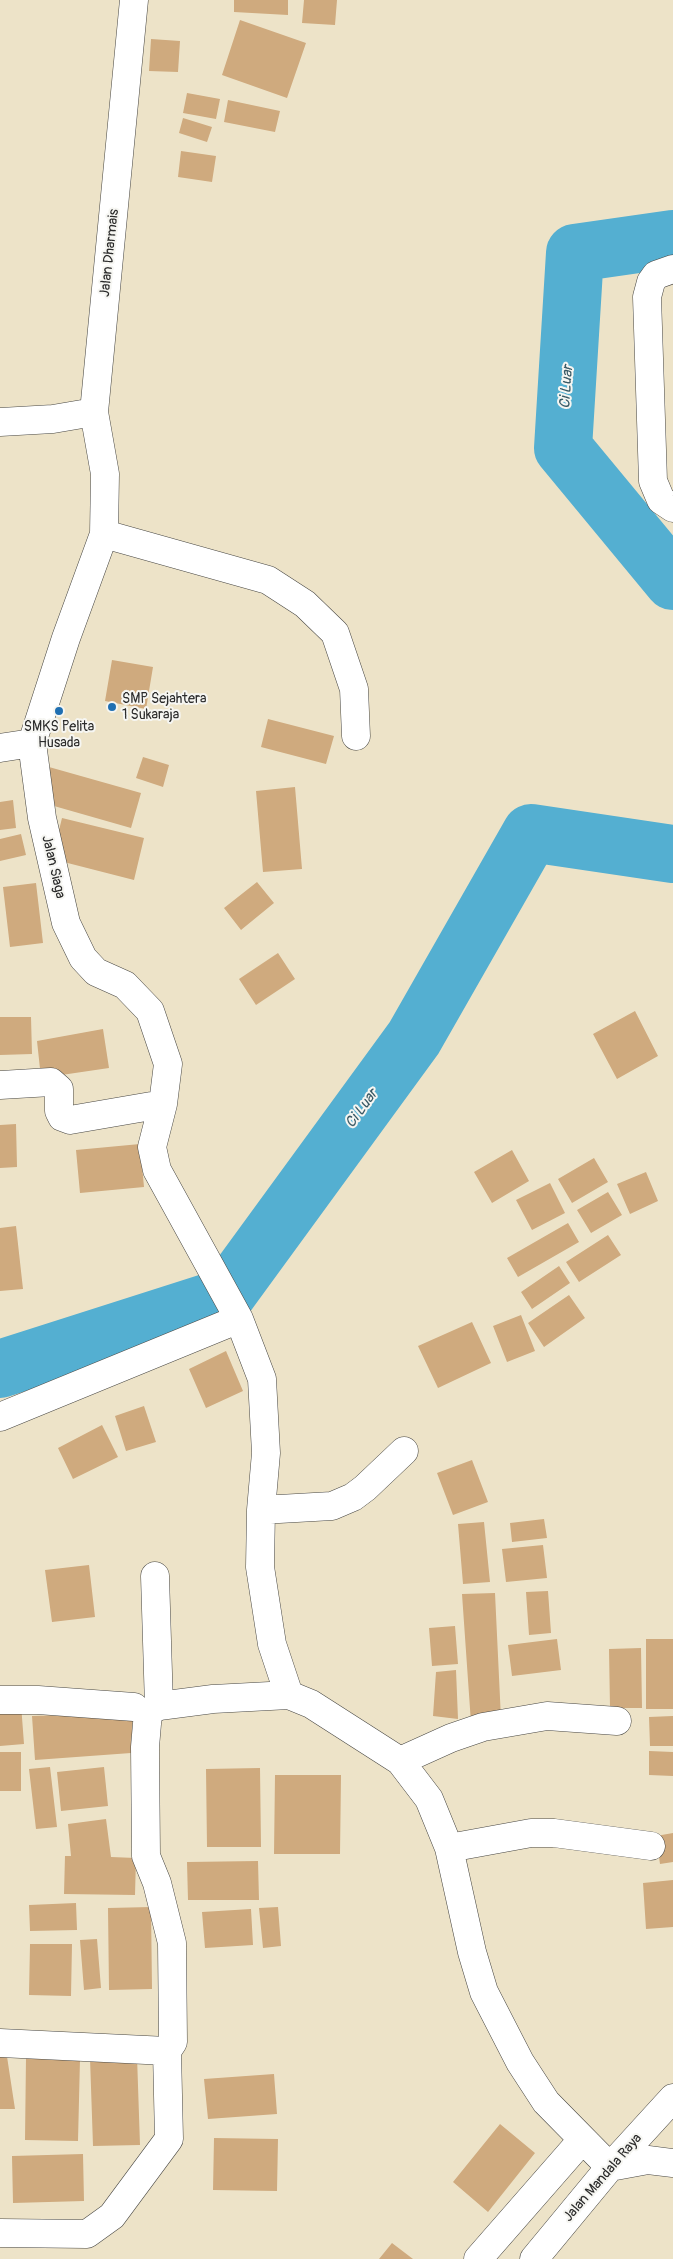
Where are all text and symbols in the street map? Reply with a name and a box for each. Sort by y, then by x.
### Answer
street label: Jalan Dharmais [97,208,123,298]
water label: Ci Luar [557,365,577,409]
place label: SMP Sejahtera 1 Sukaraja [122,691,206,724]
marker: SMP Sejahtera 1 Sukaraja [106,701,118,713]
marker: SMKS Pelita Husada [53,705,65,717]
place label: SMKS Pelita Husada [24,719,94,752]
street label: Jalan Siaga [38,834,68,900]
water label: Ci Luar [342,1086,382,1132]
street label: Jalan Mandala Raya [560,2131,646,2225]

